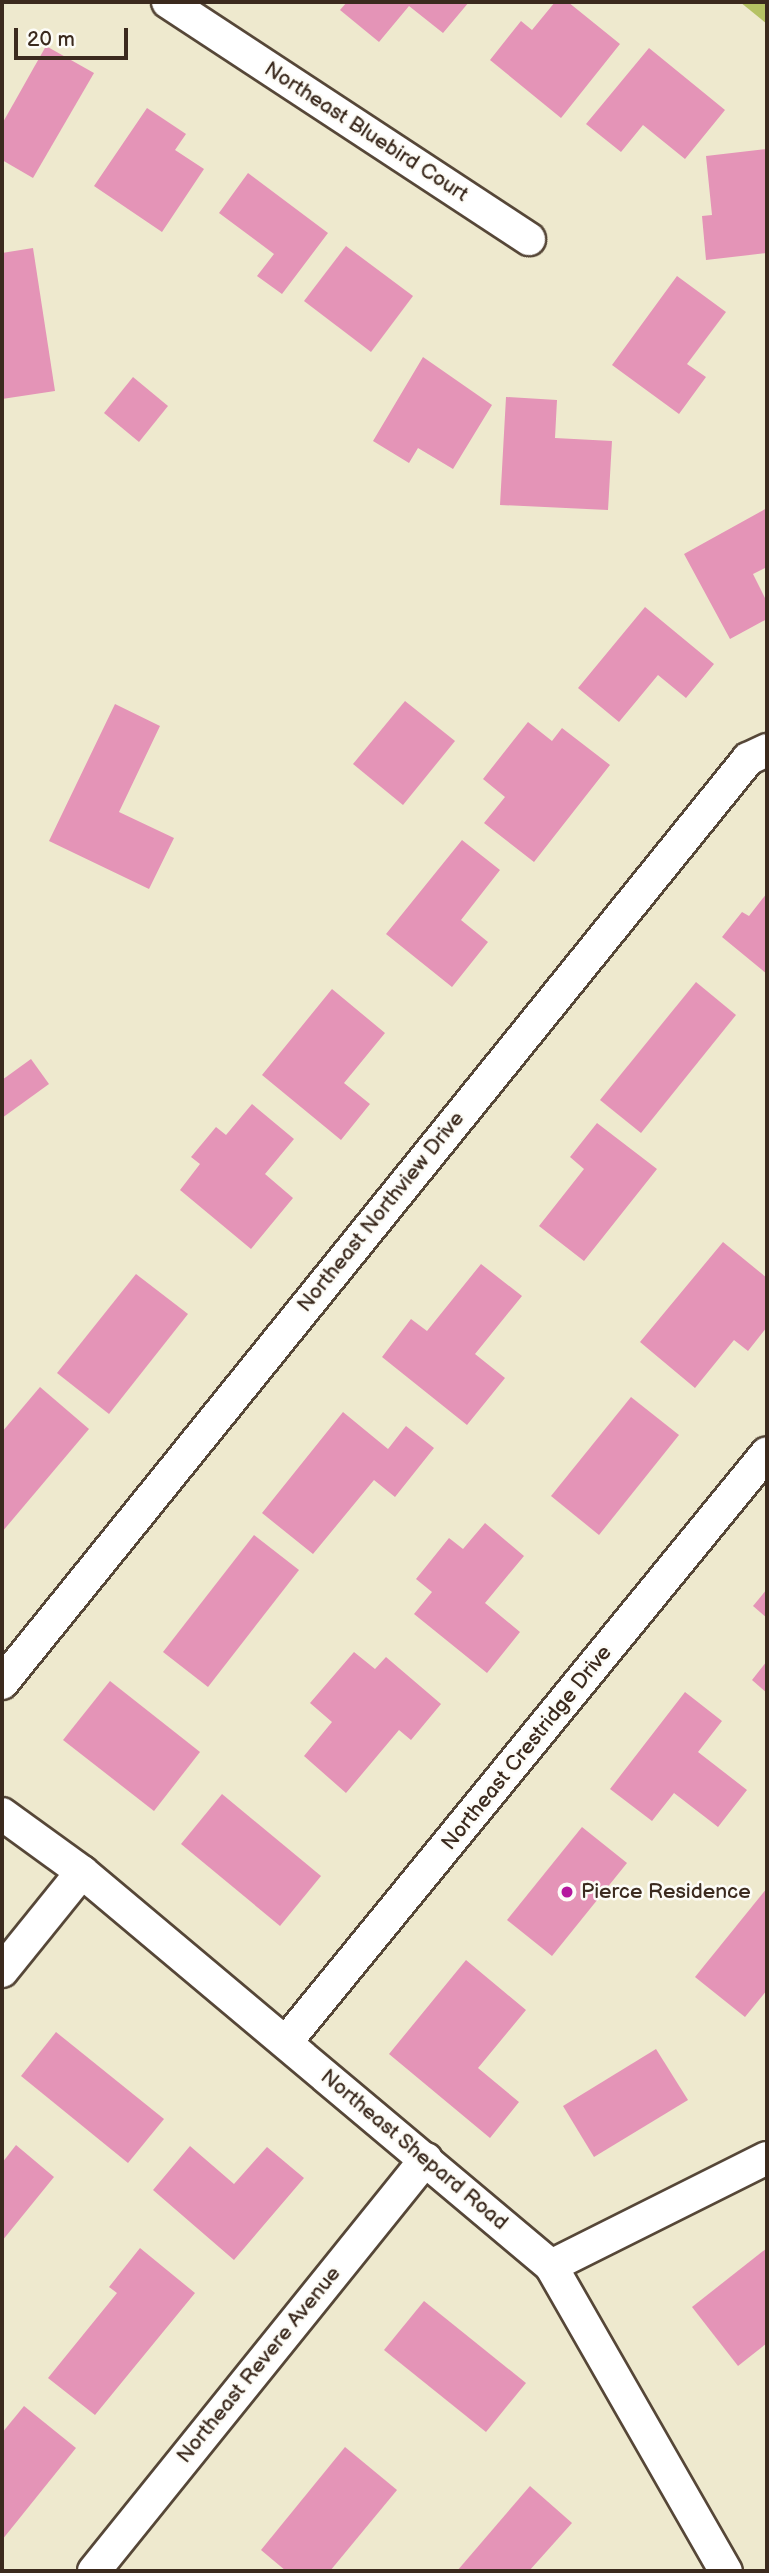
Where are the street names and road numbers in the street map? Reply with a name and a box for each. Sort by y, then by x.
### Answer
street label: Northeast Bluebird Court [259,57,473,207]
street label: Northeast Northview Drive [292,1107,470,1317]
street label: Northeast Crestridge Drive [437,1641,617,1855]
street label: Northeast Shepard Road [315,2064,513,2236]
street label: Northeast Revere Avenue [172,2262,346,2468]

